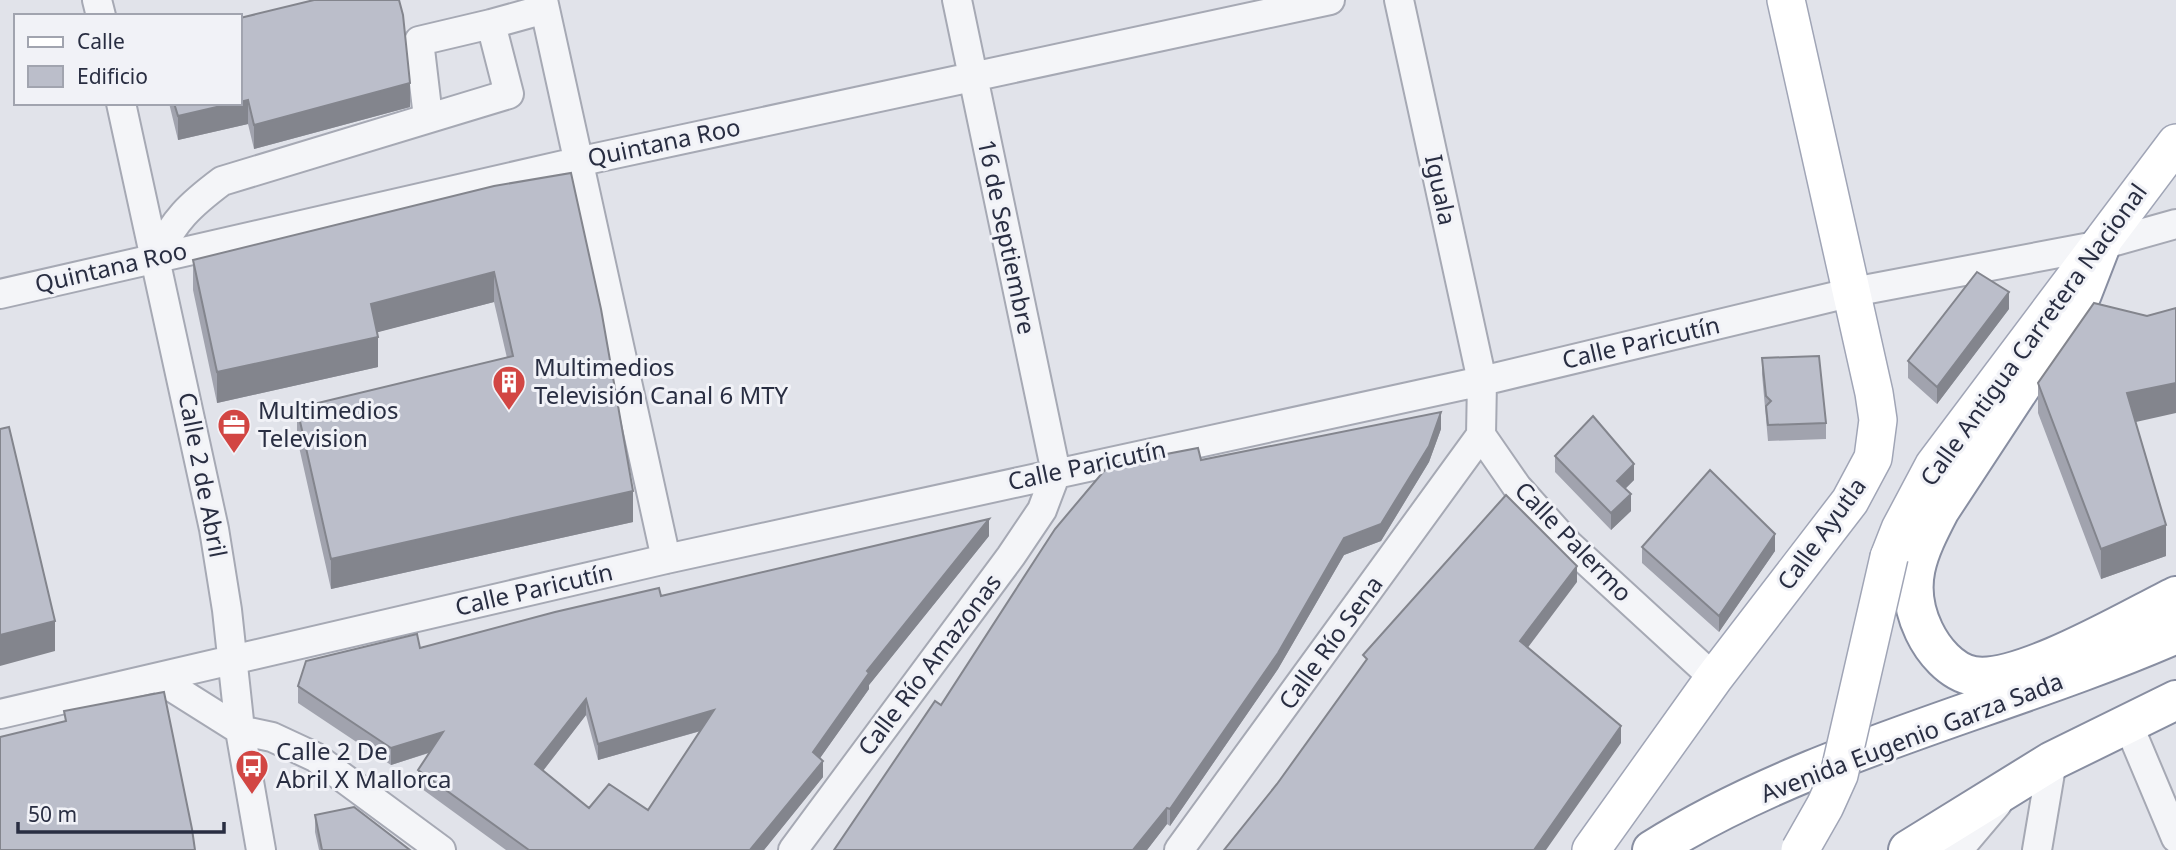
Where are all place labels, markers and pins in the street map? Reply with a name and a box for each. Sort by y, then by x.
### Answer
place label: Multimedios Televisión Canal 6 MTY [534,350,789,411]
building icon: Multimedios Televisión Canal 6 MTY [490,363,528,412]
place label: Multimedios Television [258,393,399,454]
office icon: Multimedios Television [215,406,253,455]
place label: Calle 2 De Abril X Mallorca [276,734,452,795]
bus stop icon: Calle 2 De Abril X Mallorca [233,747,271,796]

